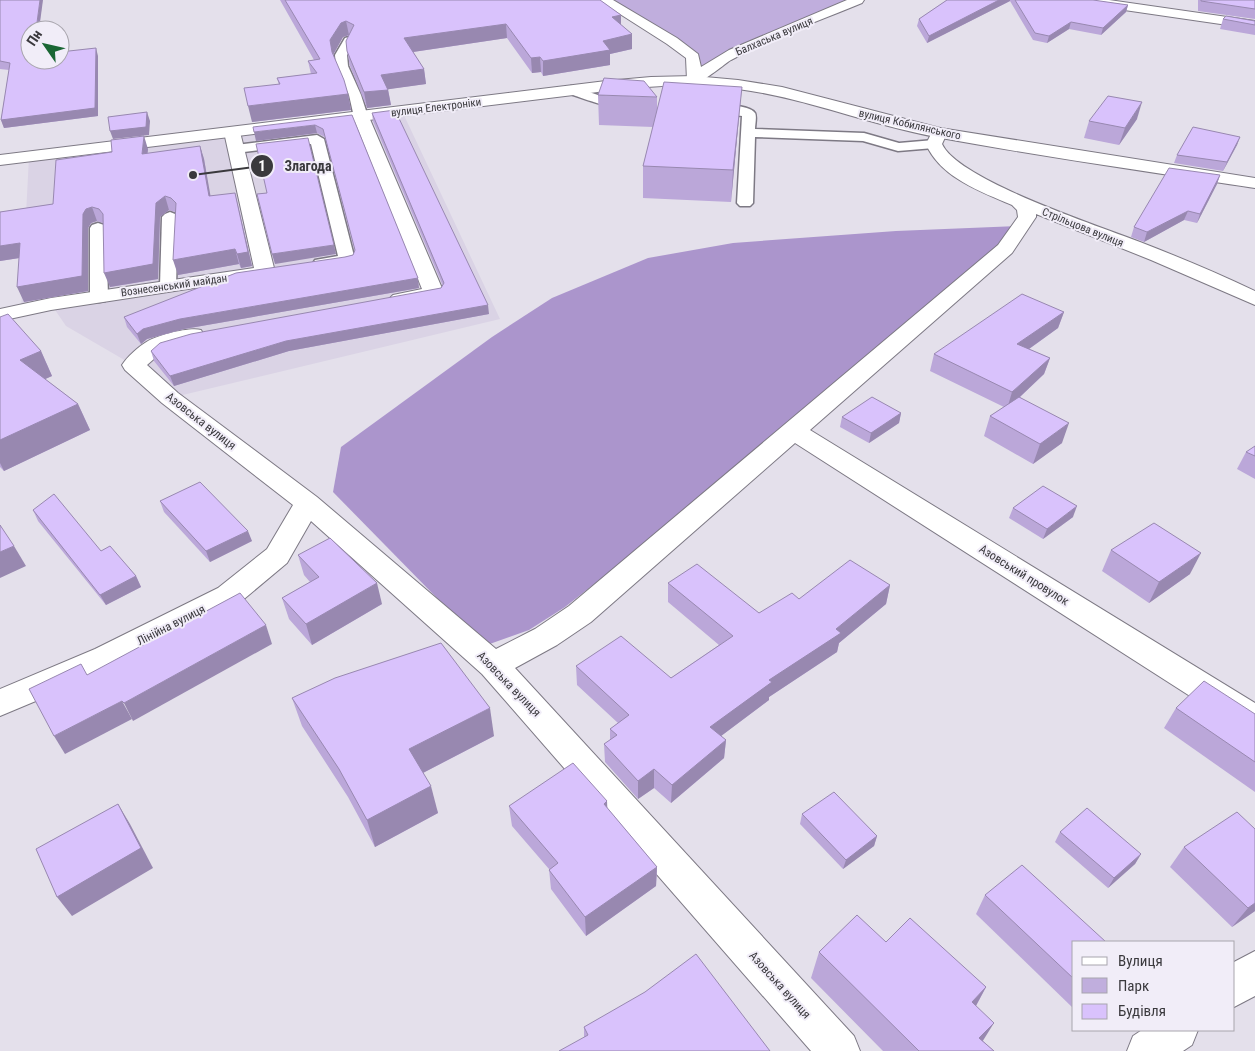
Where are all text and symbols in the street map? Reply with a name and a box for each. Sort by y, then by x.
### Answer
street label: Балхаська вулиця [734,14,815,59]
north arrow [20,20,70,70]
text: Пн [23,27,45,49]
street label: вулиця Електроніки [390,96,482,119]
street label: вулиця Кобилянського [858,106,963,143]
callout: Злагода [249,151,341,180]
text: 1 [258,157,266,175]
text: Злагода [284,158,332,174]
street label: Стрільцова вулиця [1040,205,1125,250]
street label: Вознесенський майдан [120,272,228,299]
street label: Азовська вулиця [163,389,239,453]
street label: Азовський провулок [977,542,1072,608]
street label: Лінійна вулиця [134,602,208,648]
street label: Азовська вулиця [474,649,544,719]
legend [1072,941,1235,1031]
street label: Азовська вулиця [746,949,814,1021]
text: Вулиця [1118,952,1163,970]
text: Парк [1118,977,1149,995]
text: Будівля [1118,1002,1166,1020]

